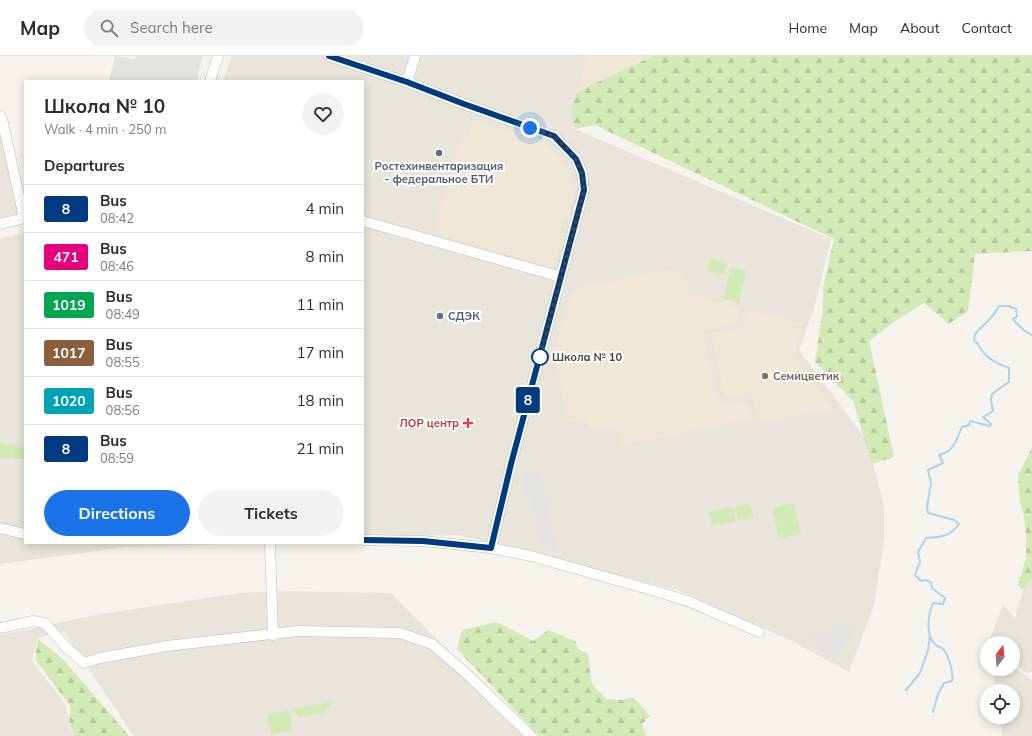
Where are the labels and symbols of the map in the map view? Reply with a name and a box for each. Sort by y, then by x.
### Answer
your location [520,118,540,138]
marker: Ростехинвентаризация - федеральное БТИ [434,148,444,158]
place label: Ростехинвентаризация - федеральное БТИ [375,159,503,186]
place label: СДЭК [448,309,480,323]
marker: СДЭК [435,311,445,321]
marker: Школа № 10 [531,348,549,366]
place label: Школа № 10 [552,350,622,364]
place label: Семицветик [773,369,840,383]
marker: Семицветик [760,371,770,381]
line badge: 8 [515,387,541,413]
place label: ЛОР центр [399,416,459,430]
marker: ЛОР центр [462,417,474,429]
north arrow [980,636,1020,676]

